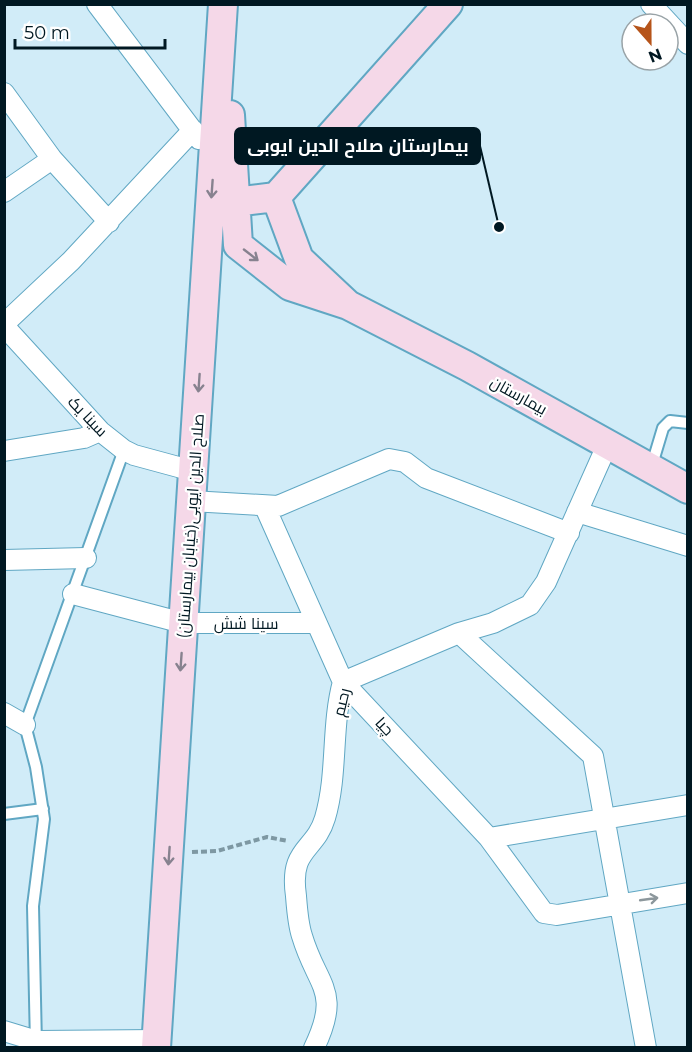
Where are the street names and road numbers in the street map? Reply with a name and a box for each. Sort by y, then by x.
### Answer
street label: بیمارستان [487,372,550,420]
street label: سینا یک [64,392,111,441]
street label: صلاح الدین ایوبی(خیابان بیمارستان) [173,413,210,639]
street label: سینا شش [214,614,278,634]
street label: رحیم [329,686,356,719]
street label: چیا [370,713,398,741]

